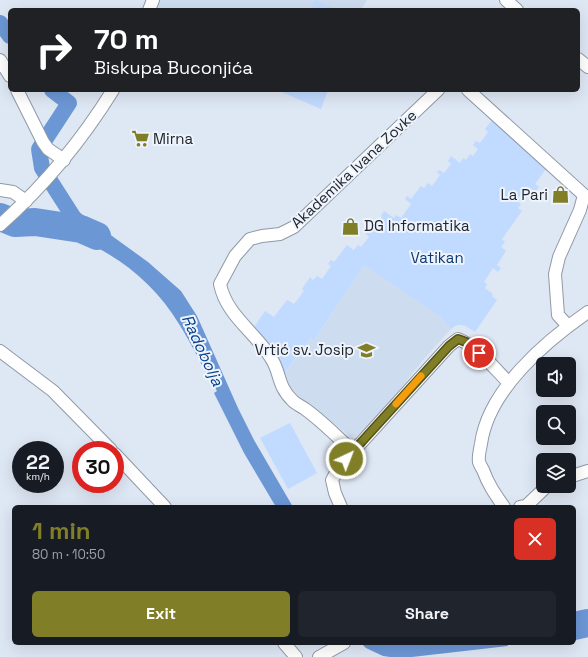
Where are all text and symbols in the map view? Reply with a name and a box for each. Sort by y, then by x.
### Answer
text: 70 m [94,21,159,57]
icon: right [28,24,80,76]
text: Biskupa Buconjića [94,56,253,79]
street label: Akademika Ivana Zovke [287,105,421,232]
supermarket icon: Mirna [130,129,150,149]
place label: Mirna [153,129,194,148]
place label: La Pari [501,185,548,204]
shop icon: La Pari [551,185,571,205]
shop icon: DG Informatika [341,216,361,236]
place label: DG Informatika [364,216,470,235]
park label: Vatikan [410,248,464,267]
water label: Radobolja [177,311,229,390]
pin [462,336,496,370]
place label: Vrtić sv. Josip [255,340,354,359]
school or university icon: Vrtić sv. Josip [357,340,377,360]
icon: arrive [468,342,490,364]
map controls [536,357,576,493]
button: sound [536,357,576,397]
button: search [536,405,576,445]
position arrow [325,438,367,480]
speed limit sign: 30 [72,441,124,493]
text: 22 [26,449,50,475]
button: layers [536,453,576,493]
text: km/h [26,470,50,483]
text: 1 min [32,515,91,546]
button: close [514,518,556,560]
text: 80 m · 10:50 [32,546,105,563]
button: Exit [32,591,290,637]
button: Share [298,591,556,637]

